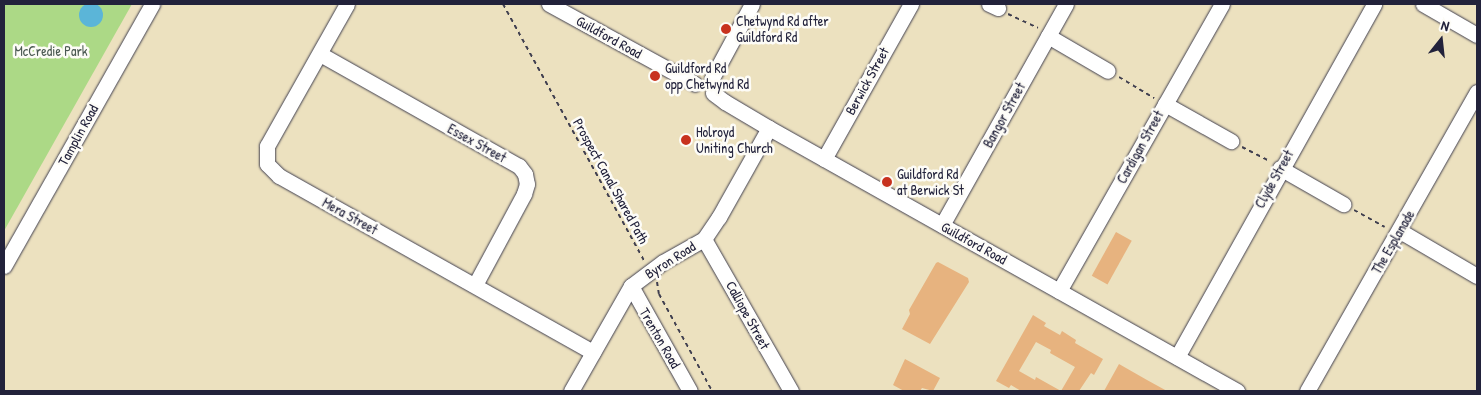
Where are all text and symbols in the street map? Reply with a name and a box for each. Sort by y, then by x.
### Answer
street label: Guildford Road [573,12,645,62]
place label: Chetwynd Rd after Guildford Rd [736,13,829,46]
north arrow [1416,15,1466,65]
text: N [1439,15,1451,35]
marker: Chetwynd Rd after Guildford Rd [720,23,732,35]
park label: McCredie Park [14,43,88,59]
street label: Berwick Street [842,44,892,118]
place label: Guildford Rd opp Chetwynd Rd [665,60,749,92]
marker: Guildford Rd opp Chetwynd Rd [649,70,661,82]
street label: Bangor Street [979,79,1029,151]
street label: Tamplin Road [54,102,102,168]
street label: Cardigan Street [1113,108,1167,186]
street label: Prospect Canal Shared Path [570,116,652,246]
street label: Essex Street [445,120,509,166]
place label: Holroyd Uniting Church [696,124,773,156]
marker: Holroyd Uniting Church [680,134,692,146]
street label: Clyde Street [1251,147,1297,211]
place label: Guildford Rd at Berwick St [897,166,964,198]
marker: Guildford Rd at Berwick St [881,176,893,188]
street label: Mera Street [319,194,381,238]
street label: The Esplanade [1368,207,1418,277]
street label: Guildford Road [938,218,1010,268]
street label: Byron Road [642,238,698,282]
street label: Calliope Street [722,278,774,352]
street label: Trenton Road [636,305,684,371]

